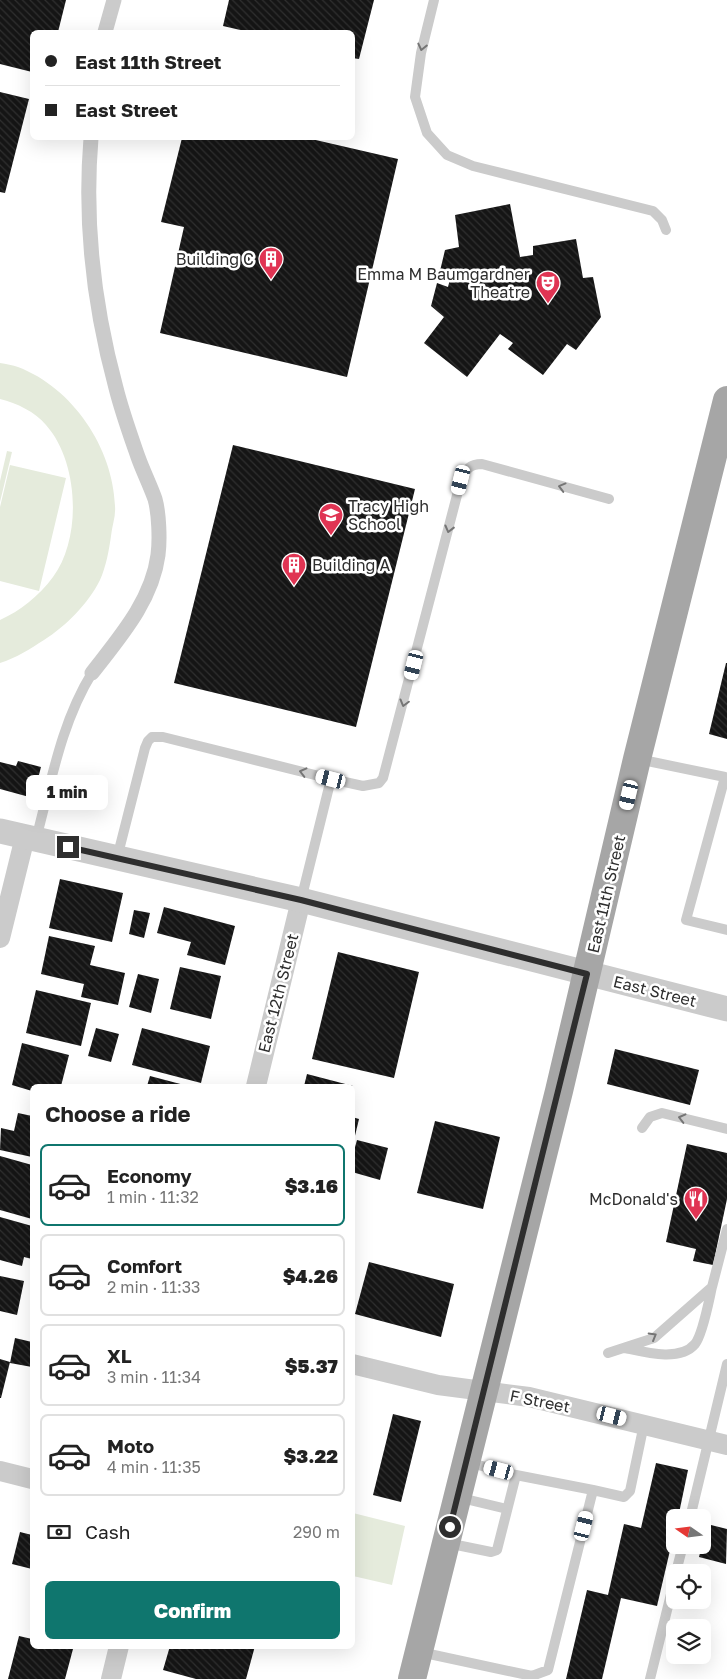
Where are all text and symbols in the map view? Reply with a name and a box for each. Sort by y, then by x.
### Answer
one-way arrow [417,43,428,52]
text: East 11th Street [75,50,221,73]
text: East Street [75,98,178,121]
building icon: Building C [258,246,284,280]
place label: Building C [176,249,254,269]
place label: Emma M Baumgardner Theatre [357,264,530,302]
theatre icon: Emma M Baumgardner Theatre [535,270,561,304]
car [450,464,471,496]
one-way arrow [557,482,566,493]
place label: Tracy High School [348,496,429,534]
school or university icon: Tracy High School [318,502,344,536]
one-way arrow [444,524,455,533]
building icon: Building A [281,552,307,586]
place label: Building A [312,555,390,575]
car [403,649,424,681]
one-way arrow [399,699,410,707]
one-way arrow [298,767,307,778]
car [314,768,347,790]
callout: 1 min [27,774,109,810]
car [618,779,639,811]
text: 1 min [47,782,87,802]
street label: East 11th Street [583,833,629,955]
route end [57,836,79,858]
street label: East 12th Street [254,931,302,1055]
street label: East Street [611,971,699,1011]
text: Choose a ride [45,1100,191,1127]
one-way arrow [677,1113,686,1124]
icon: car [47,1163,92,1208]
text: Economy [107,1164,192,1187]
text: $3.16 [285,1174,338,1197]
restaurant icon: McDonald's [683,1186,709,1220]
text: 1 min · 11:32 [107,1187,199,1207]
place label: McDonald's [589,1189,678,1209]
icon: car [47,1253,92,1298]
text: Comfort [107,1254,182,1277]
text: $4.26 [283,1264,338,1287]
text: 2 min · 11:33 [107,1277,200,1297]
one-way arrow [648,1333,657,1343]
icon: car [47,1343,92,1388]
text: XL [107,1344,132,1367]
text: $5.37 [285,1354,338,1377]
text: 3 min · 11:34 [107,1367,201,1387]
street label: F Street [508,1385,572,1417]
car [595,1405,628,1427]
icon: car [47,1433,92,1478]
text: Moto [107,1434,154,1457]
text: $3.22 [283,1444,338,1467]
text: 4 min · 11:35 [107,1457,201,1477]
car [482,1459,515,1481]
north arrow [666,1509,711,1554]
map controls [666,1509,711,1664]
car [573,1510,594,1542]
route start [439,1516,461,1538]
icon: cash [45,1518,73,1546]
text: Cash [85,1520,130,1543]
text: 290 m [293,1522,340,1542]
button: locate [666,1564,711,1609]
button: Confirm [45,1581,340,1639]
button: layers [666,1619,711,1664]

